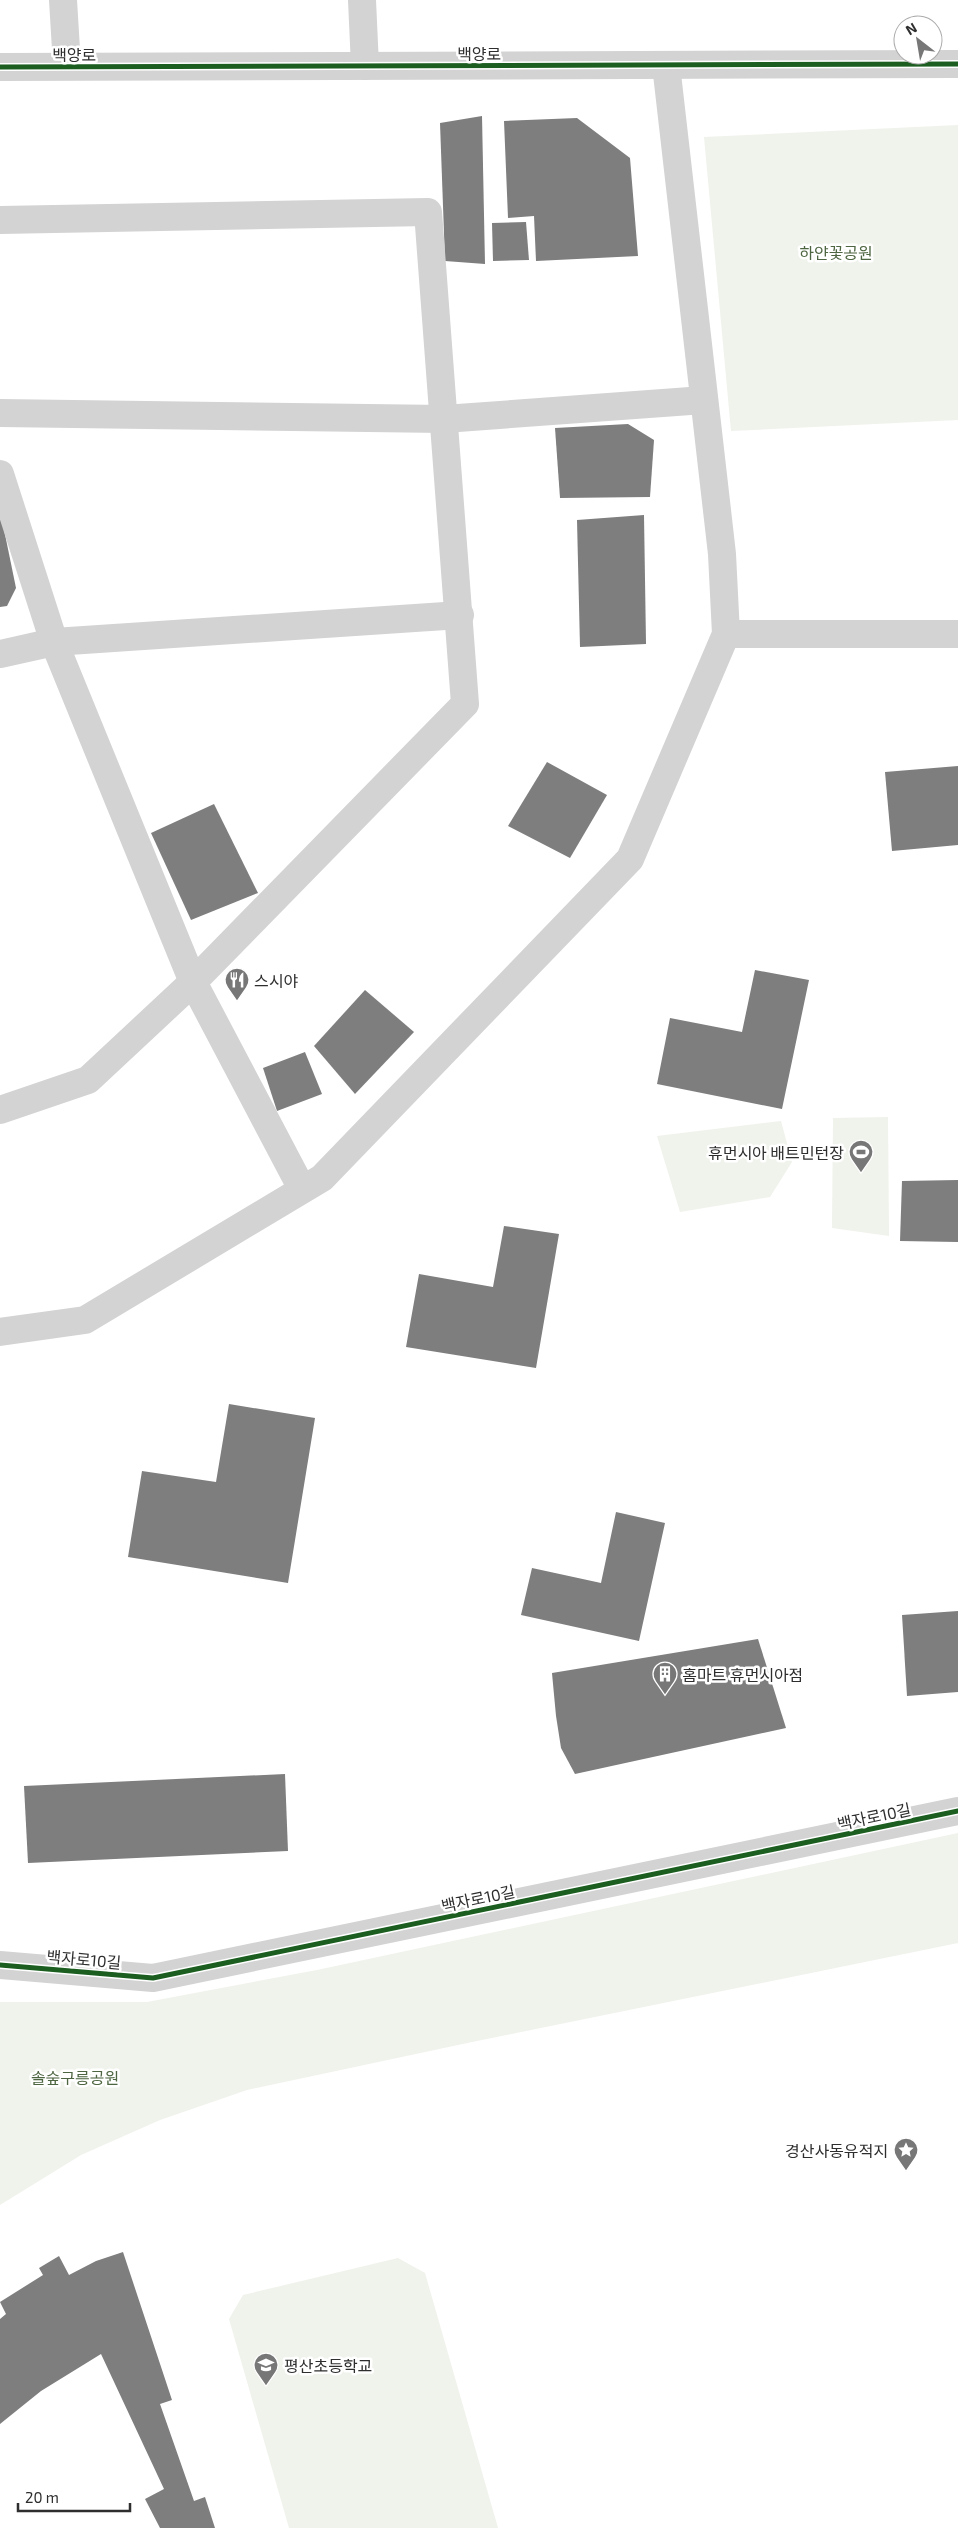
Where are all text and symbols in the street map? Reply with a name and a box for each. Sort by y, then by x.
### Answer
north arrow [893,15,943,65]
text: N [902,19,920,38]
street label: 백양로 [457,44,501,63]
street label: 백양로 [52,45,96,64]
park label: 하얀꽃공원 [799,243,873,262]
restaurant icon: 스시야 [224,967,250,1001]
place label: 스시야 [254,971,298,990]
sports icon: 휴먼시아 배트민턴장 [848,1139,874,1173]
place label: 휴먼시아 배트민턴장 [708,1143,844,1162]
building icon: 홈마트 휴먼시아점 [652,1661,678,1695]
place label: 홈마트 휴먼시아점 [682,1665,803,1684]
street label: 백자로10길 [835,1799,913,1833]
street label: 백자로10길 [439,1881,517,1915]
street label: 백자로10길 [46,1946,122,1972]
park label: 솔숲구릉공원 [31,2068,119,2087]
place icon: 경산사동유적지 [893,2137,919,2171]
place label: 경산사동유적지 [785,2141,888,2160]
school or university icon: 평산초등학교 [253,2352,279,2386]
place label: 평산초등학교 [284,2356,372,2375]
scale bar [18,2480,130,2512]
text: 20 m [25,2488,59,2506]

